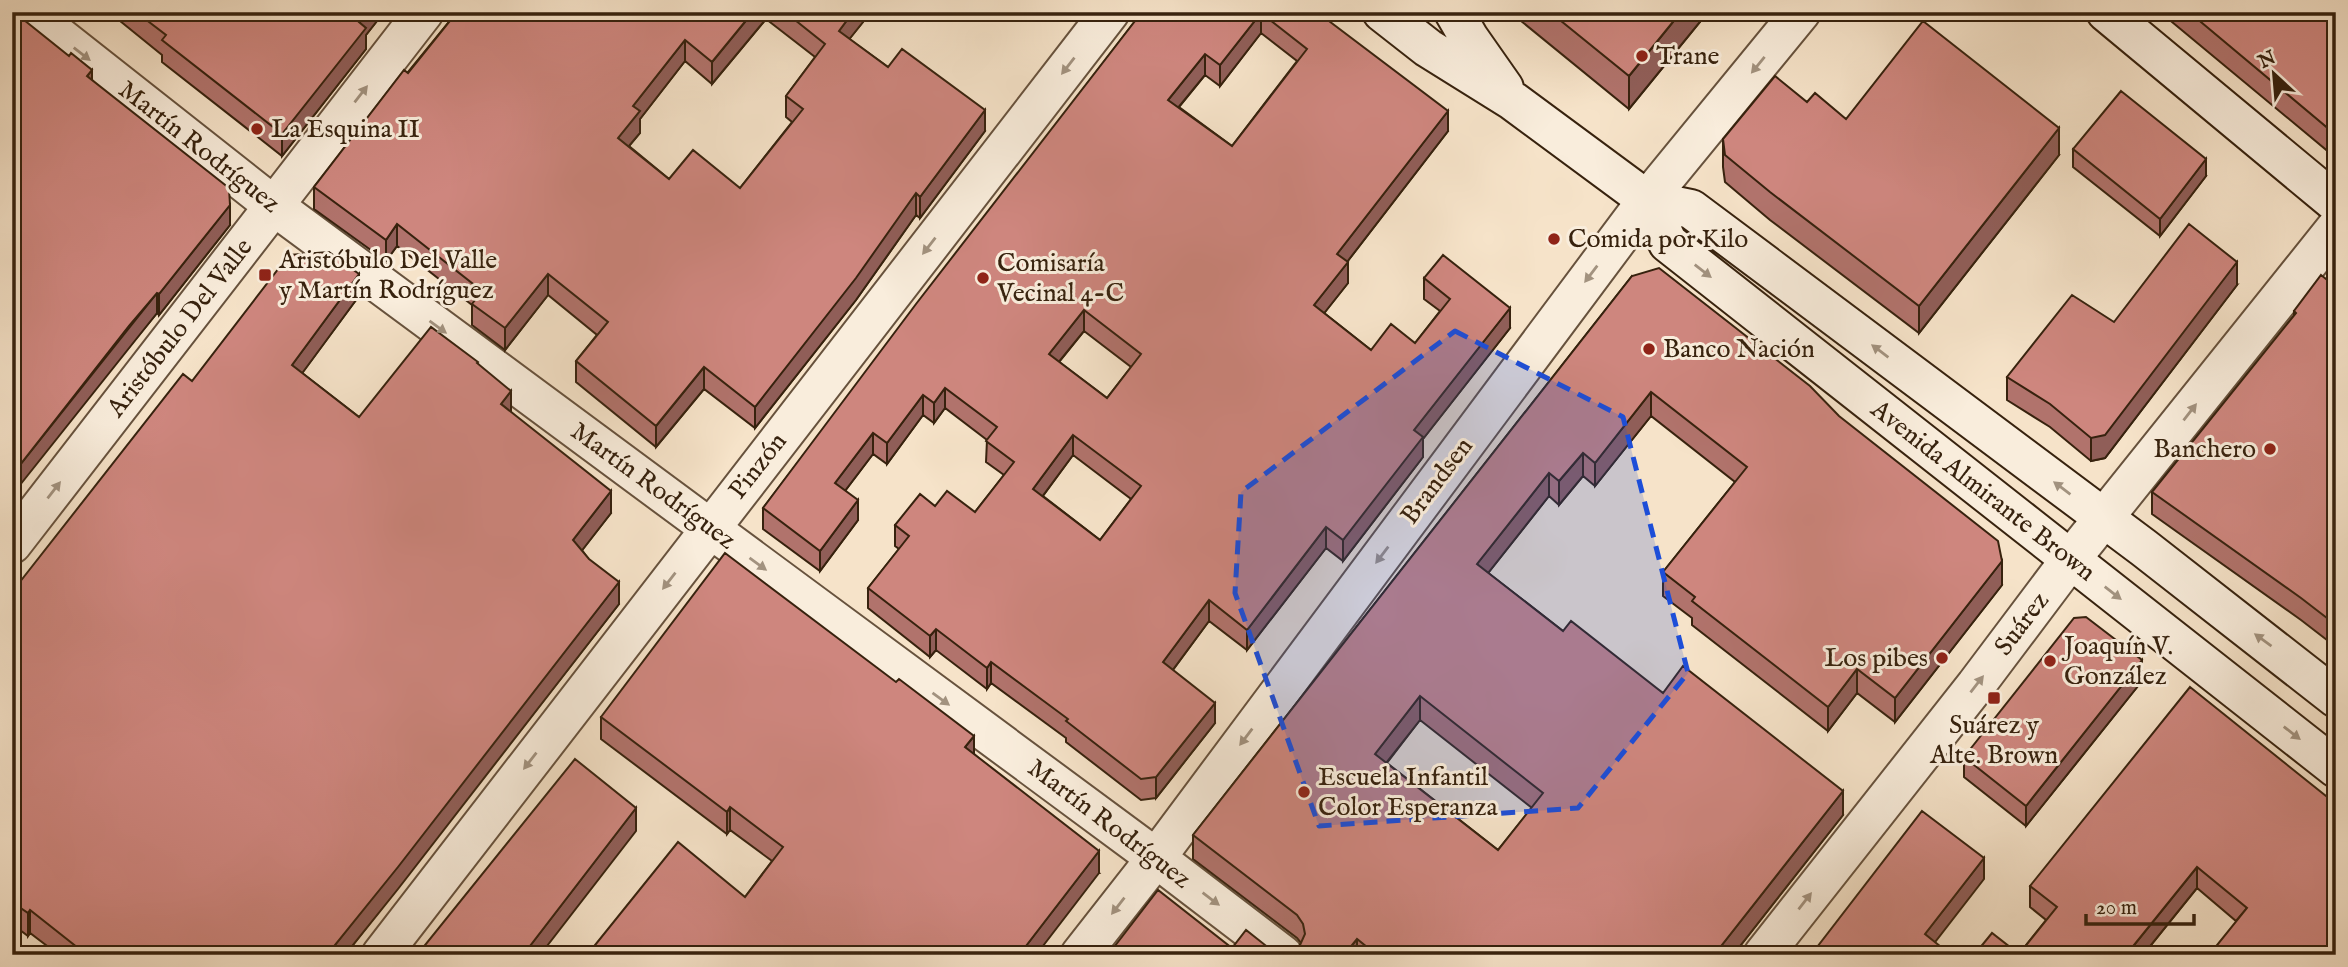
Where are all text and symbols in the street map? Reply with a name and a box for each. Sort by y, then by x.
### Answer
north arrow [2240,38,2310,108]
place label: Trane [1656,40,1720,73]
text: N [2254,46,2281,75]
one-way arrow [72,47,90,62]
marker: Trane [1634,48,1650,64]
one-way arrow [1751,56,1766,73]
one-way arrow [1062,57,1076,75]
street label: Martín Rodríguez [112,74,286,220]
one-way arrow [353,85,368,103]
place label: La Esquina II [271,113,420,146]
marker: La Esquina II [249,121,265,137]
place label: Comida por Kilo [1568,223,1748,256]
marker: Comida por Kilo [1546,231,1562,247]
street label: Aristóbulo Del Valle [99,232,260,425]
one-way arrow [922,237,936,255]
place label: Aristóbulo Del Valle y Martín Rodríguez [278,244,497,307]
place label: Comisaría Vecinal 4-C [996,247,1124,310]
one-way arrow [1694,263,1712,278]
one-way arrow [1585,265,1599,283]
marker: Aristóbulo Del Valle y Martín Rodríguez [257,267,273,283]
marker: Comisaría Vecinal 4-C [975,270,991,286]
one-way arrow [428,319,446,334]
place label: Banco Nación [1663,333,1815,366]
marker: Banco Nación [1641,341,1657,357]
one-way arrow [1871,345,1889,359]
street label: Avenida Almirante Brown [1863,392,2102,589]
one-way arrow [2182,404,2197,422]
street label: Martín Rodríguez [564,415,742,557]
street label: Pinzón [722,426,794,506]
street label: Brandsen [1394,431,1481,531]
place label: Banchero [2153,433,2256,466]
marker: Banchero [2262,441,2278,457]
one-way arrow [2053,481,2071,495]
one-way arrow [47,482,62,500]
one-way arrow [1375,546,1389,564]
one-way arrow [749,557,768,571]
one-way arrow [662,571,677,589]
street label: Suárez [1987,585,2057,663]
one-way arrow [2104,585,2122,600]
place label: Joaquín V. González [2061,630,2173,693]
one-way arrow [2254,634,2272,648]
place label: Los pibes [1825,642,1928,675]
marker: Los pibes [1934,650,1950,666]
marker: Joaquín V. González [2042,653,2058,669]
one-way arrow [1969,676,1984,694]
marker: Suárez y Alte. Brown [1986,690,2002,706]
one-way arrow [932,692,950,706]
place label: Suárez y Alte. Brown [1929,709,2058,772]
one-way arrow [2283,726,2301,741]
one-way arrow [1239,728,1253,747]
one-way arrow [524,752,538,770]
street label: Martín Rodríguez [1021,752,1197,896]
place label: Escuela Infantil Color Esperanza [1318,761,1498,824]
marker: Escuela Infantil Color Esperanza [1296,784,1312,800]
scale bar [2086,883,2194,927]
one-way arrow [1201,892,1219,907]
one-way arrow [1798,893,1813,911]
text: 20 m [2096,895,2137,922]
one-way arrow [1111,898,1126,915]

